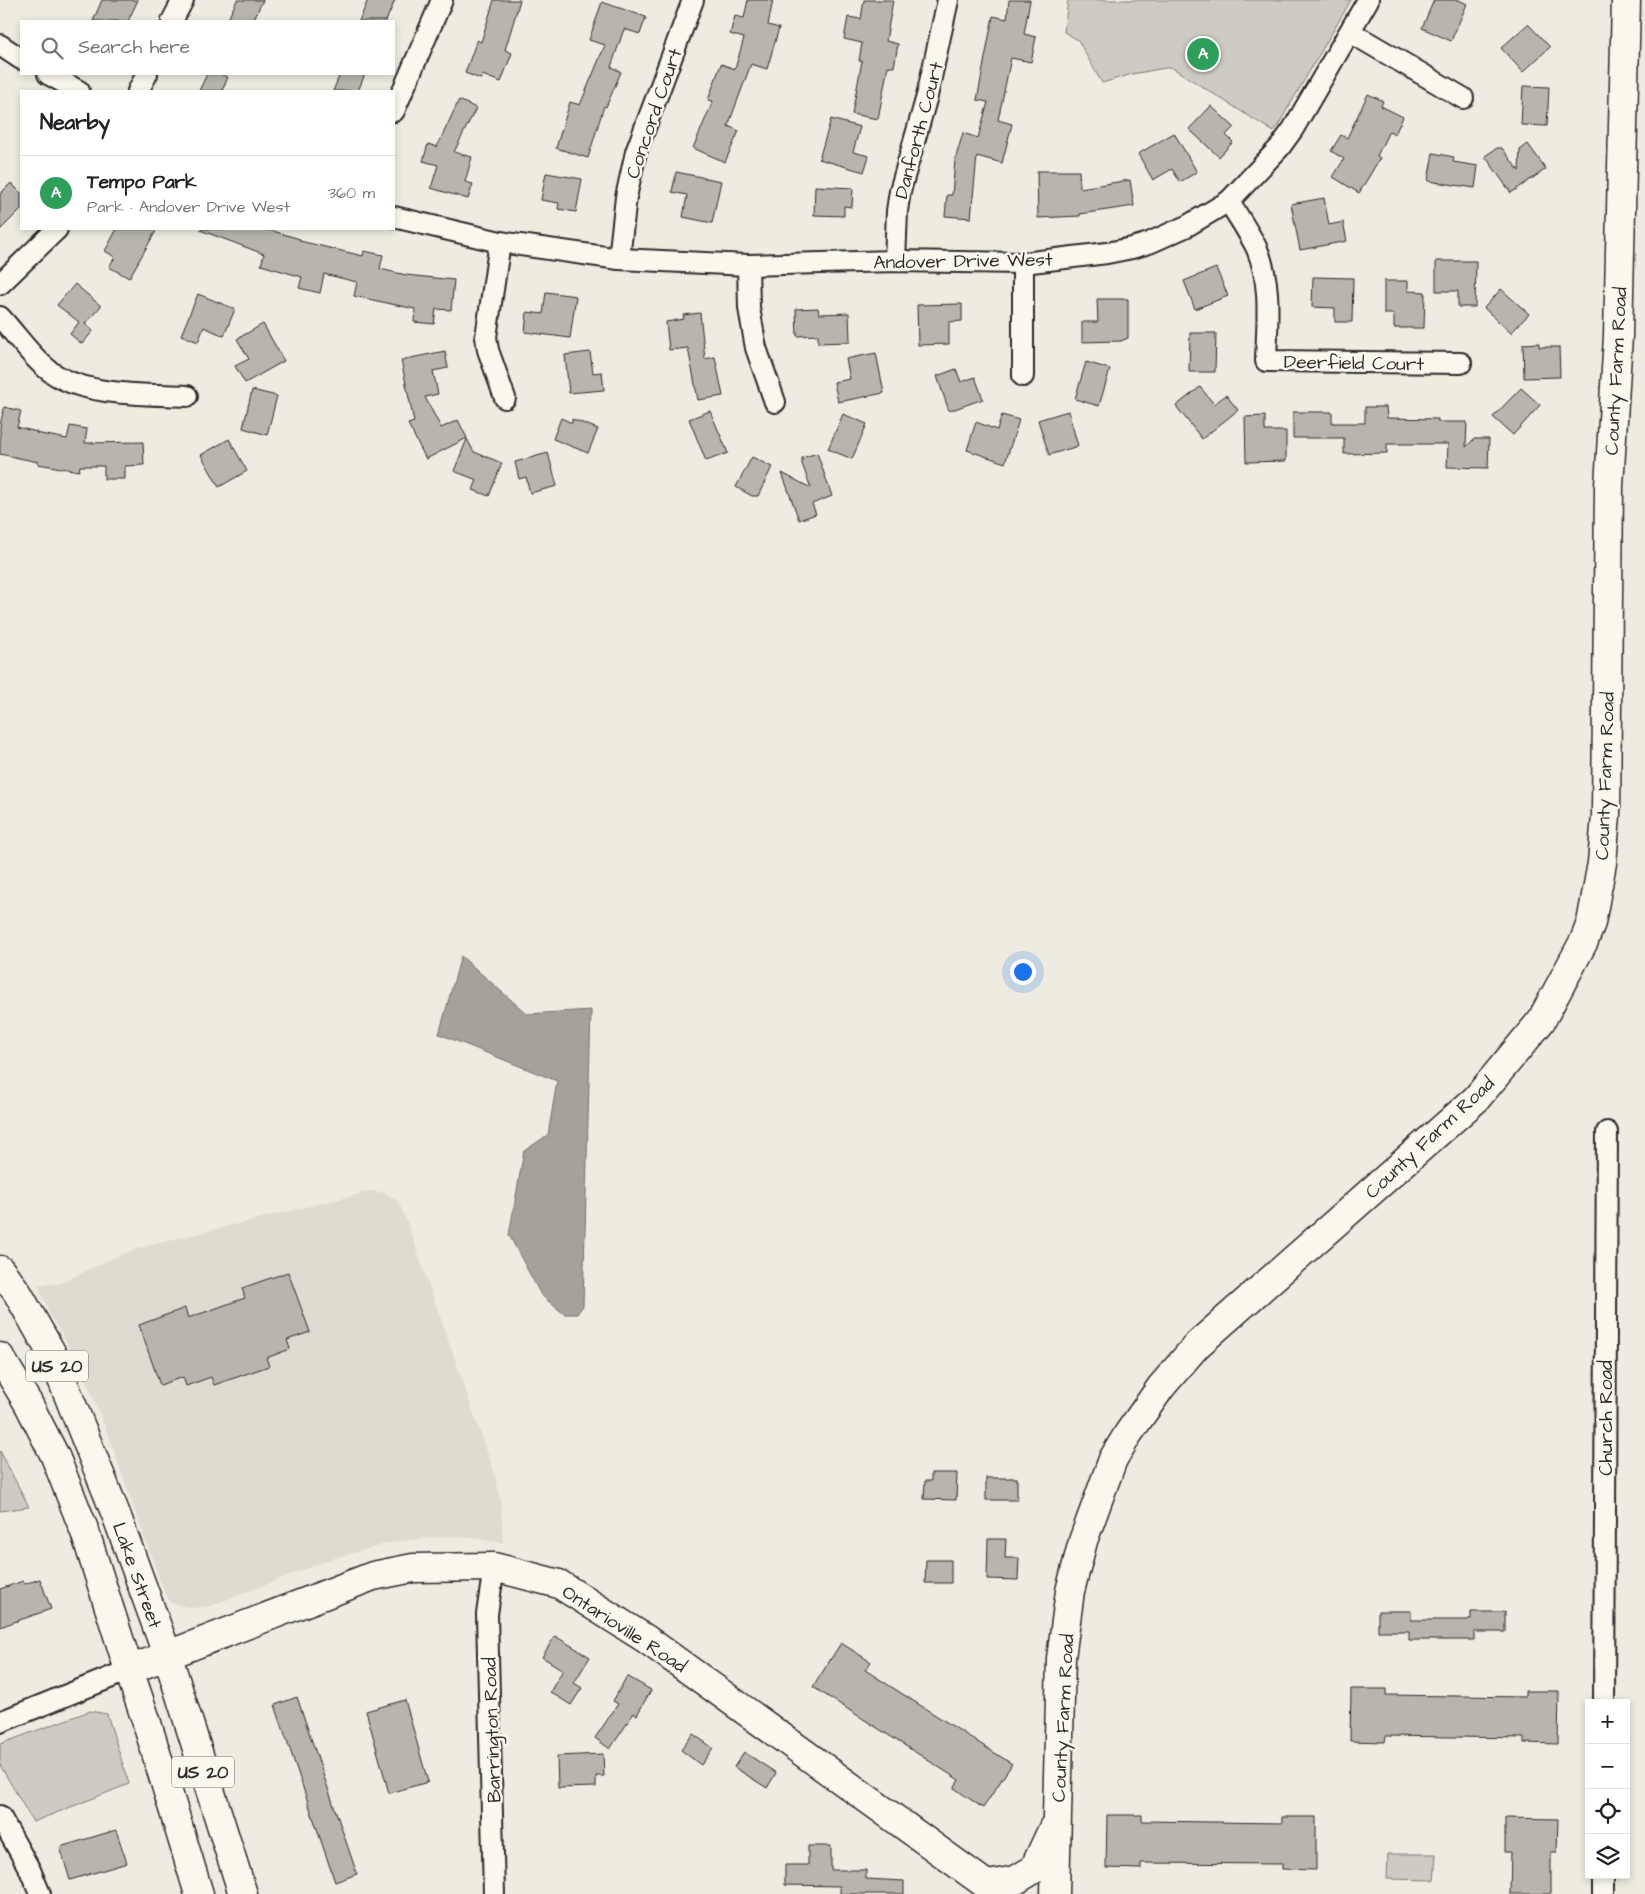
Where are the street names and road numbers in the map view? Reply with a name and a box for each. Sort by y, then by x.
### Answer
street label: Concord Court [619,44,689,182]
street label: Danforth Court [888,59,951,202]
street label: Andover Drive West [873,246,1053,277]
street label: County Farm Road [1599,286,1635,456]
street label: Deerfield Court [1284,349,1425,378]
street label: County Farm Road [1589,691,1623,861]
street label: County Farm Road [1359,1071,1502,1206]
road number: US 20 [26,1350,88,1382]
street label: Church Road [1593,1360,1620,1476]
street label: Lake Street [105,1519,168,1633]
street label: Ontarioville Road [557,1579,692,1680]
street label: County Farm Road [1046,1633,1082,1803]
street label: Barrington Road [476,1657,510,1803]
road number: US 20 [172,1756,234,1788]

